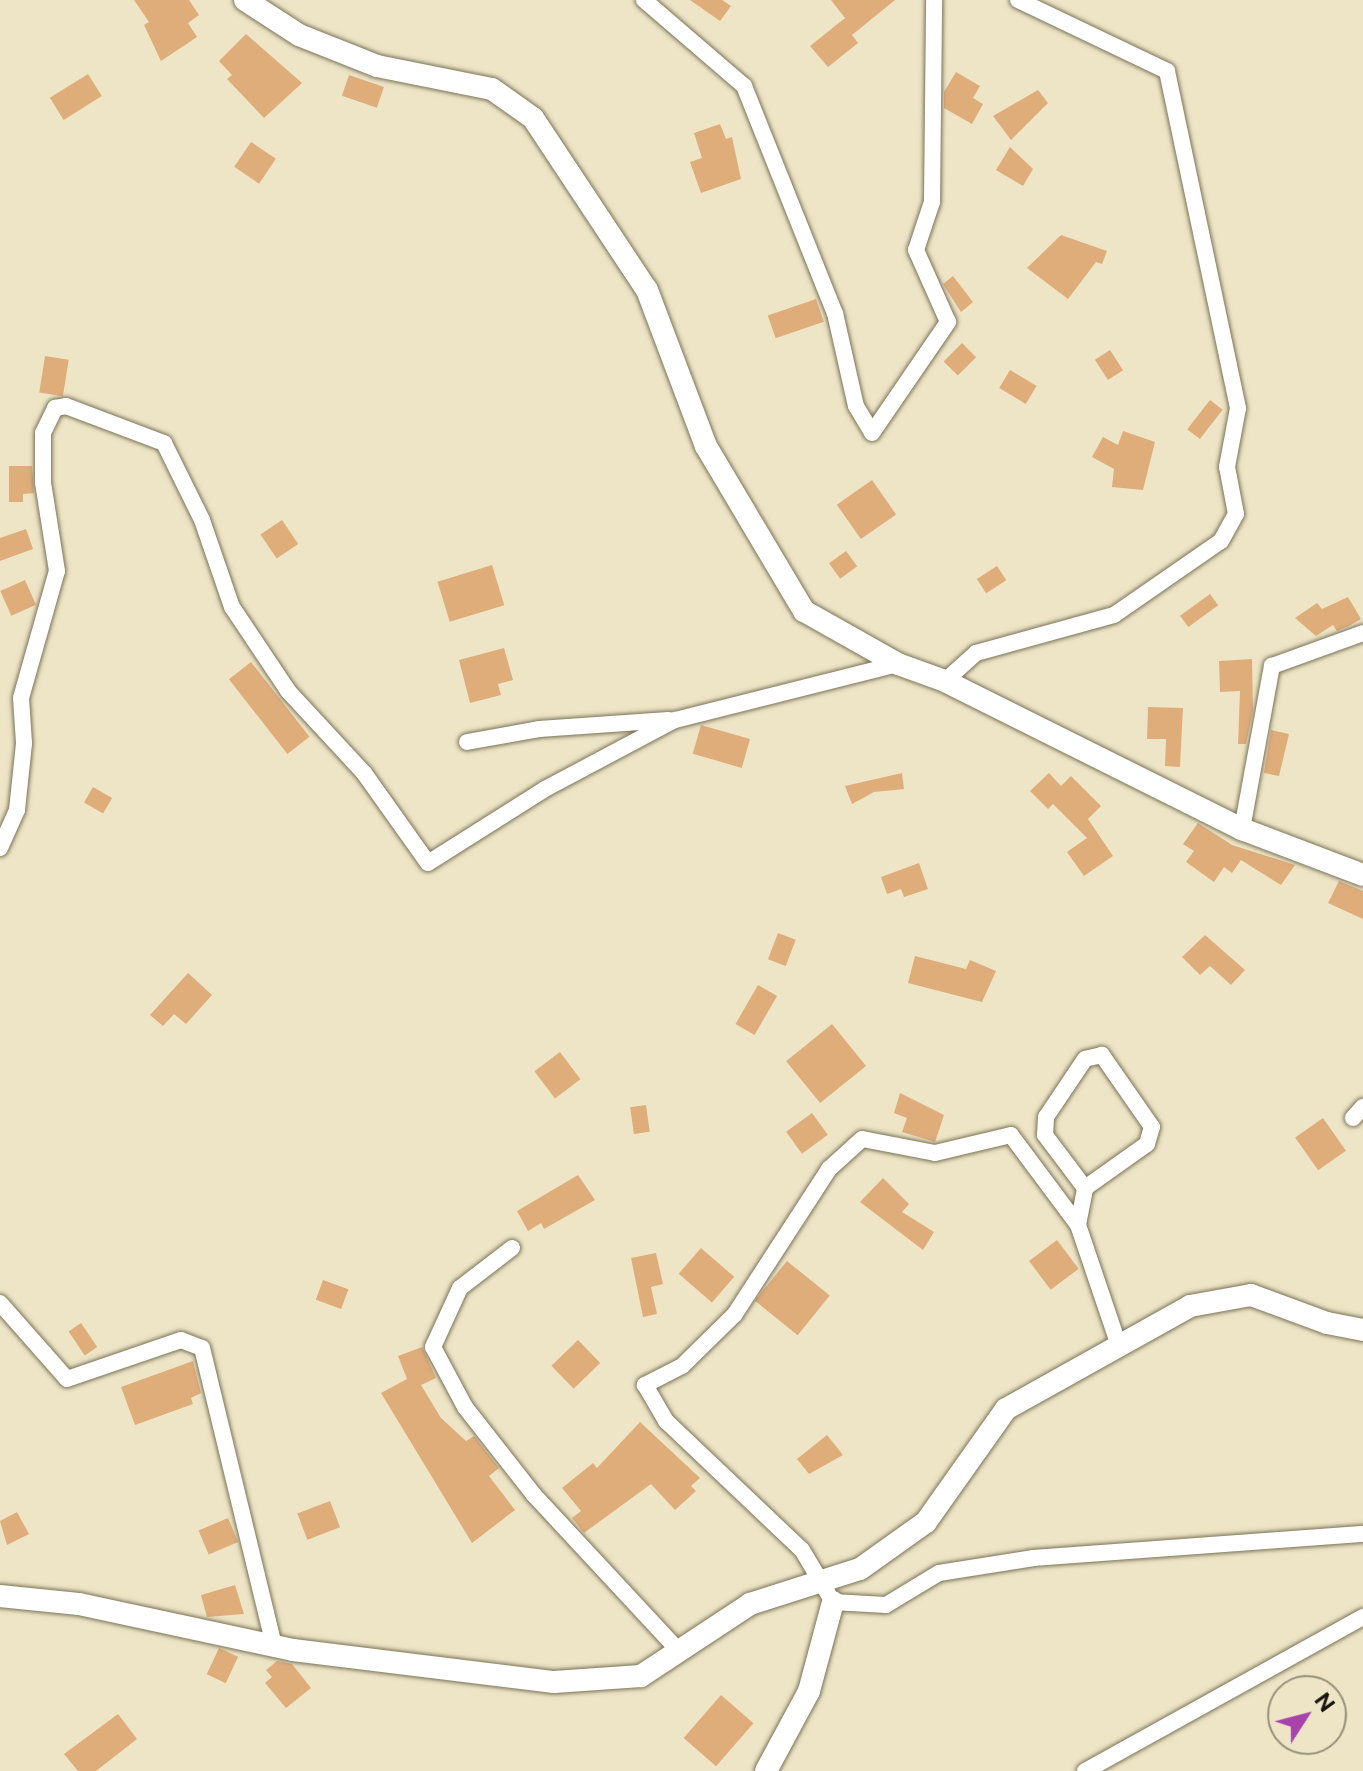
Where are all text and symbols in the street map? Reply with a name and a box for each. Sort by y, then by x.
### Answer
north arrow [1267,1675,1347,1755]
text: N [1309,1687,1340,1717]

